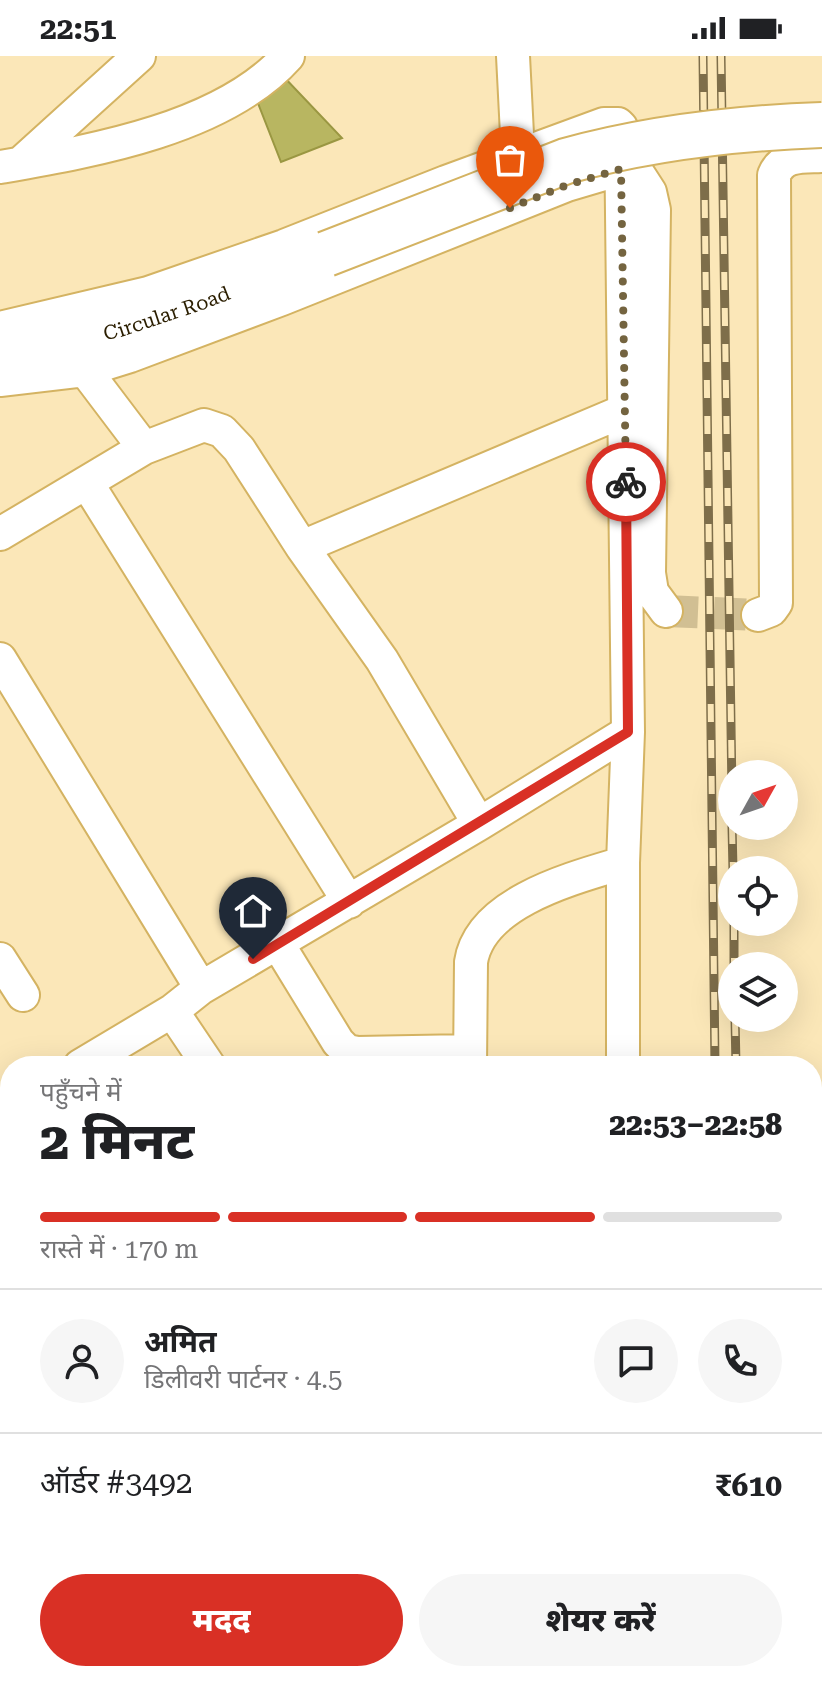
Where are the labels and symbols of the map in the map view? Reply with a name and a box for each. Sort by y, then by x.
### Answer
pin [476,126,544,208]
street label: Circular Road [101,281,234,345]
courier [586,442,666,522]
north arrow [718,760,798,840]
pin [219,877,287,959]

